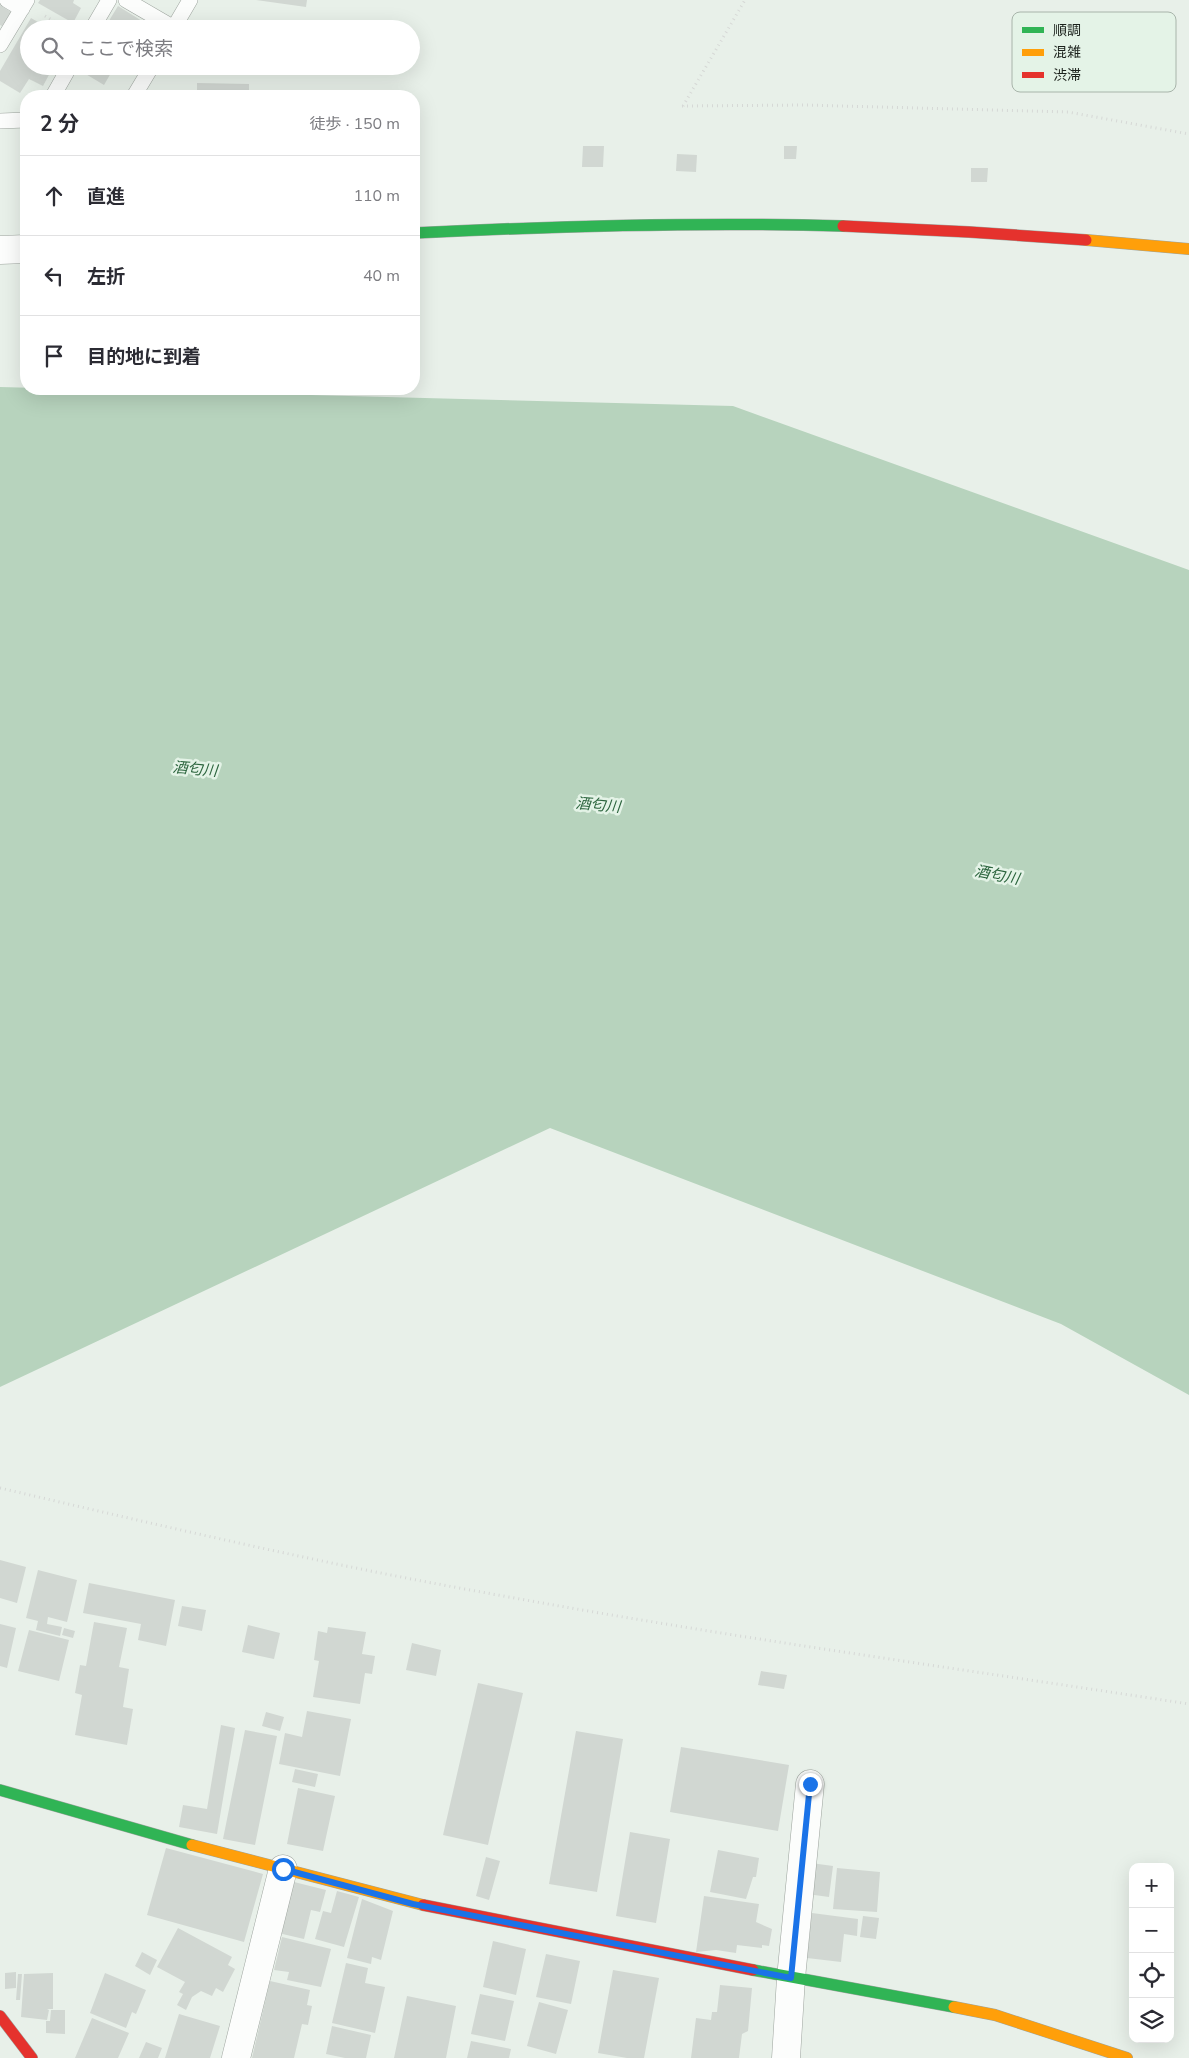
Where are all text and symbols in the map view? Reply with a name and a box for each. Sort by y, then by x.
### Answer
legend [1012,12,1176,92]
search box [20,20,420,75]
text: 順調 [1053,21,1081,40]
icon: search [38,34,66,62]
text: ここで検索 [78,36,173,62]
text: 混雑 [1053,43,1081,62]
text: 渋滞 [1053,66,1081,85]
text: 2 分 [40,110,79,138]
text: 徒歩 · 150 m [310,113,400,135]
icon: ahead [40,182,68,210]
text: 直進 [87,184,125,210]
text: 110 m [353,185,400,207]
icon: left [40,262,68,290]
text: 左折 [87,264,125,290]
text: 40 m [363,265,400,287]
icon: arrive [40,342,68,370]
text: 目的地に到着 [87,344,201,370]
water label: 酒匂川 [172,757,220,781]
water label: 酒匂川 [575,793,623,817]
water label: 酒匂川 [973,861,1023,889]
route end [799,1773,822,1796]
route start [272,1858,295,1881]
map controls [1129,1863,1174,2043]
button: + [1129,1863,1174,1908]
button: − [1129,1908,1174,1953]
button: locate [1129,1953,1174,1998]
button: layers [1129,1998,1174,2043]

